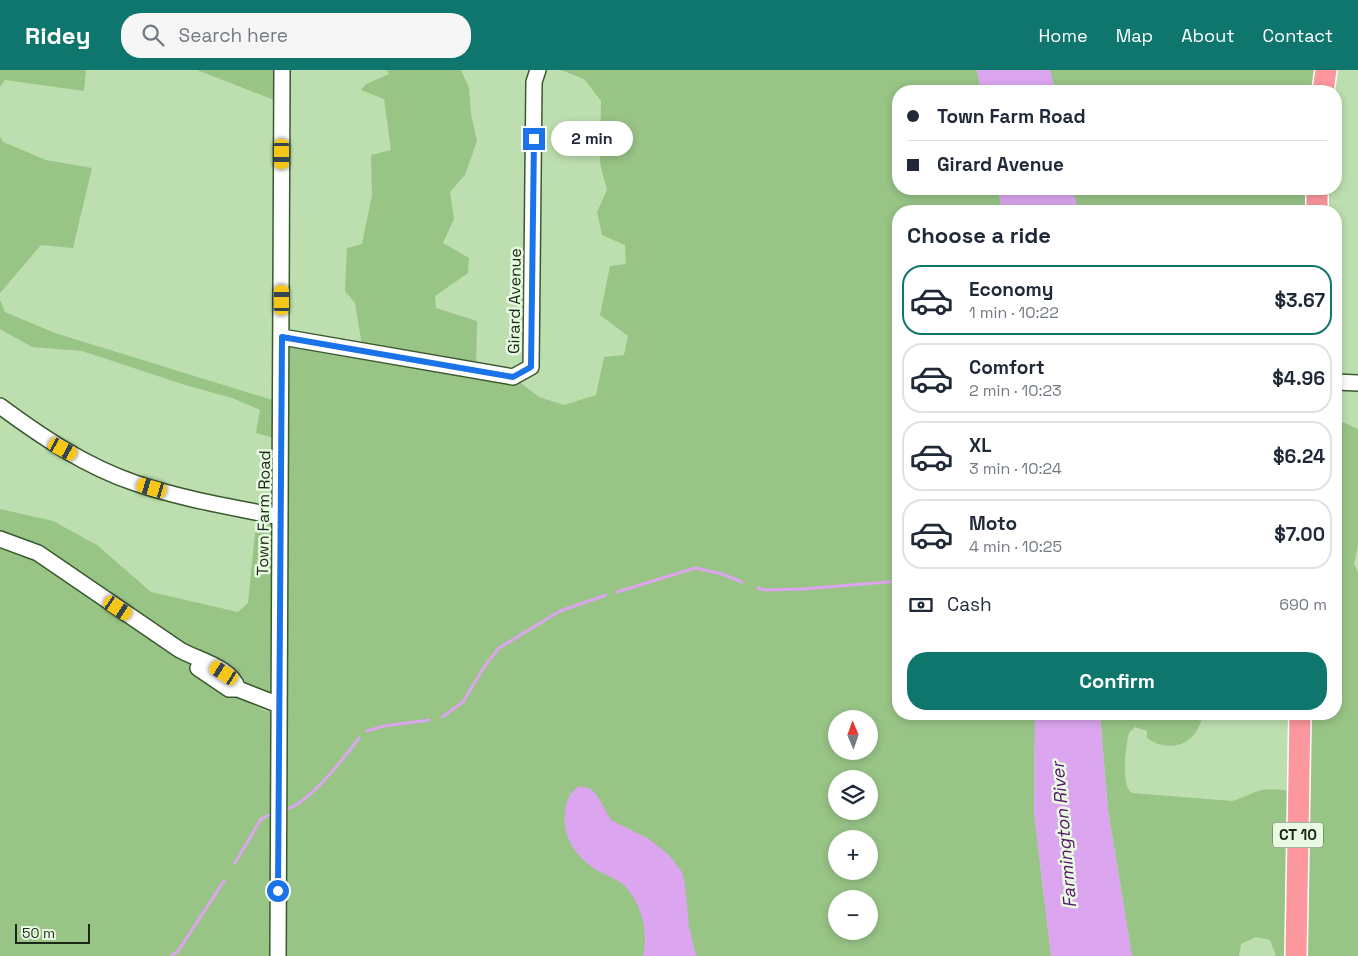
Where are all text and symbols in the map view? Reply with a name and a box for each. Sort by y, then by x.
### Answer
search box [121,13,471,58]
text: Ridey [25,20,91,51]
icon: search [139,21,167,49]
text: Search here [179,23,288,48]
text: Home [1039,24,1088,47]
text: Map [1116,24,1153,47]
text: About [1181,24,1235,47]
text: Contact [1263,24,1333,47]
text: Town Farm Road [937,104,1086,129]
callout: 2 min [552,122,634,156]
route end [523,128,545,150]
text: 2 min [571,128,613,149]
car [274,139,289,169]
text: Girard Avenue [937,152,1064,177]
text: Choose a ride [907,221,1051,249]
street label: Girard Avenue [503,248,526,354]
text: Economy [969,277,1053,302]
icon: car [909,278,954,323]
car [274,285,289,315]
text: $3.67 [1274,288,1325,313]
text: 1 min · 10:22 [969,302,1059,323]
text: Comfort [969,355,1045,380]
icon: car [909,356,954,401]
text: $4.96 [1272,366,1325,391]
text: 2 min · 10:23 [969,380,1062,401]
text: XL [969,433,992,458]
icon: car [909,434,954,479]
car [46,435,79,463]
text: $6.24 [1273,444,1325,469]
street label: Town Farm Road [252,450,275,576]
text: 3 min · 10:24 [969,458,1062,479]
car [135,477,168,499]
text: Moto [969,511,1017,536]
icon: car [909,512,954,557]
text: $7.00 [1274,522,1325,547]
text: 4 min · 10:25 [969,536,1062,557]
icon: cash [907,591,935,619]
text: Cash [947,592,992,617]
car [101,593,134,623]
text: 690 m [1279,594,1327,615]
button: Confirm [907,652,1327,710]
car [207,659,240,687]
north arrow [828,710,878,760]
map controls [828,710,878,940]
water label: Farmington River [1045,759,1081,909]
button: layers [828,770,878,820]
road number: CT 10 [1273,822,1323,848]
button: + [828,830,878,880]
route start [267,880,289,902]
button: − [828,890,878,940]
scale bar [15,921,90,944]
text: 50 m [22,924,55,942]

